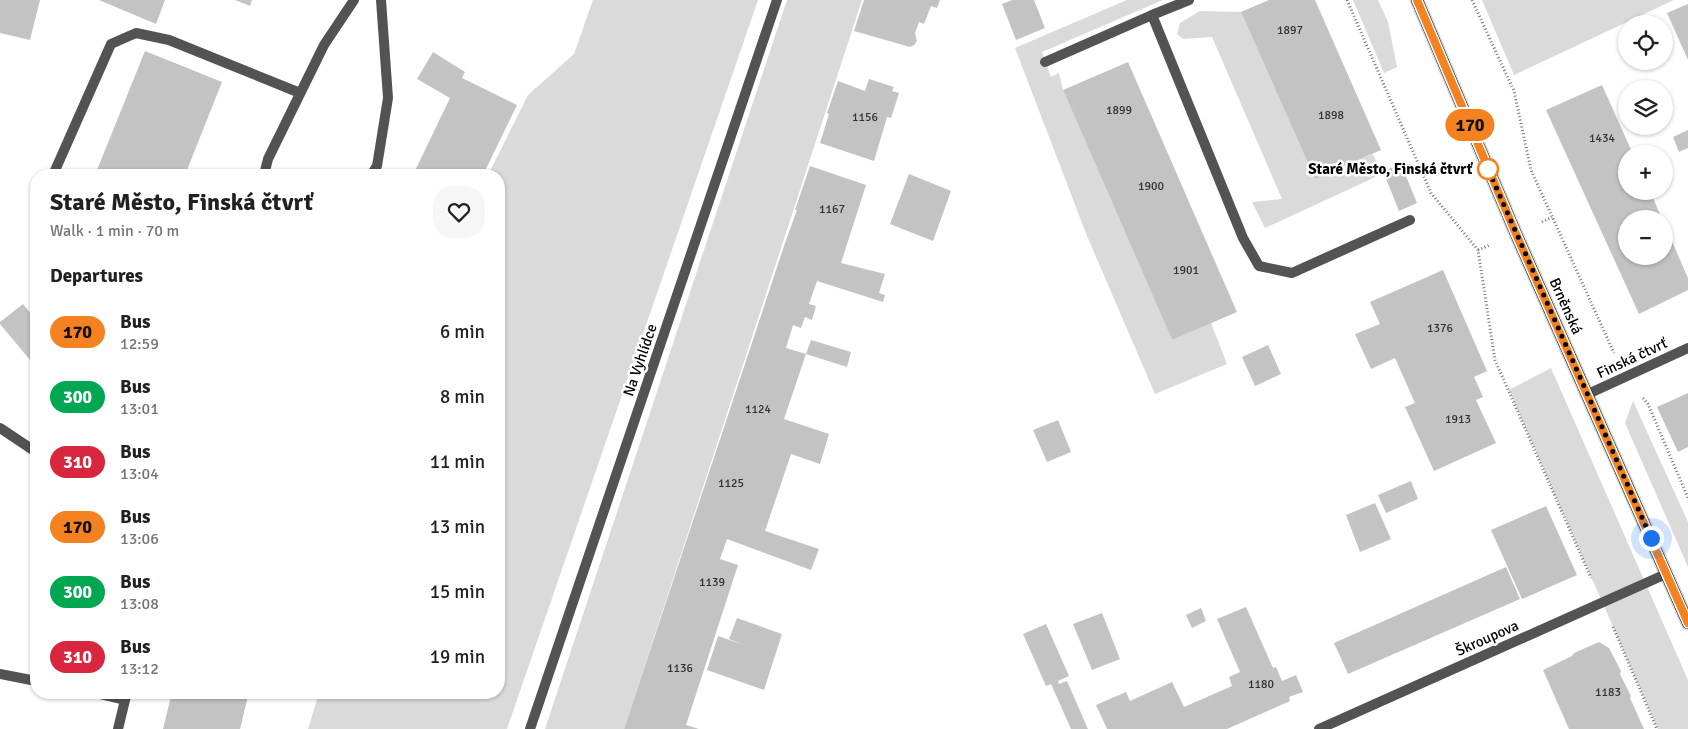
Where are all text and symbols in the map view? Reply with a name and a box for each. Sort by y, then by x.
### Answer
map controls [1618,15,1673,265]
button: locate [1618,15,1673,70]
house number: 1897 [1277,23,1303,38]
button: layers [1618,80,1673,135]
house number: 1899 [1106,103,1132,118]
house number: 1898 [1318,108,1344,123]
line badge: 170 [1441,109,1499,141]
house number: 1156 [852,110,878,125]
text: 170 [1455,114,1485,136]
house number: 1434 [1589,131,1615,146]
button: + [1618,145,1673,200]
marker: Staré Město, Finská čtvrť [1477,158,1499,180]
place label: Staré Město, Finská čtvrť [1308,160,1474,178]
house number: 1900 [1138,179,1164,194]
button: heart [433,186,485,238]
text: Staré Město, Finská čtvrť [50,187,314,217]
house number: 1167 [819,202,845,217]
button: − [1618,210,1673,265]
text: Walk · 1 min · 70 m [50,221,179,241]
house number: 1901 [1173,263,1199,278]
text: Departures [50,264,143,288]
street label: Brněnská [1546,275,1586,337]
text: Bus [120,310,151,334]
text: 6 min [440,320,485,344]
text: 170 [63,321,92,343]
street label: Na Vyhlídce [619,321,661,399]
house number: 1376 [1427,321,1453,336]
text: 12:59 [120,334,159,354]
street label: Finská čtvrť [1594,334,1671,382]
text: Bus [120,375,151,399]
text: 8 min [440,385,485,409]
text: 300 [63,386,92,408]
text: 13:01 [120,399,159,419]
house number: 1124 [745,402,771,417]
house number: 1913 [1445,412,1471,427]
text: Bus [120,440,151,464]
text: 11 min [430,450,485,474]
text: 310 [63,451,92,473]
text: 13:04 [120,464,159,484]
house number: 1125 [718,476,744,491]
text: Bus [120,505,151,529]
text: 13 min [430,515,485,539]
text: 170 [63,516,92,538]
your location [1639,526,1664,551]
text: 13:06 [120,529,159,549]
text: Bus [120,570,151,594]
house number: 1139 [699,575,725,590]
text: 15 min [430,580,485,604]
text: 300 [63,581,92,603]
text: 13:08 [120,594,159,614]
street label: Škroupova [1452,615,1521,660]
text: Bus [120,635,151,659]
text: 19 min [430,645,485,669]
text: 310 [63,646,92,668]
text: 13:12 [120,659,159,679]
house number: 1136 [667,661,693,676]
house number: 1180 [1248,677,1274,692]
house number: 1183 [1595,685,1621,700]

